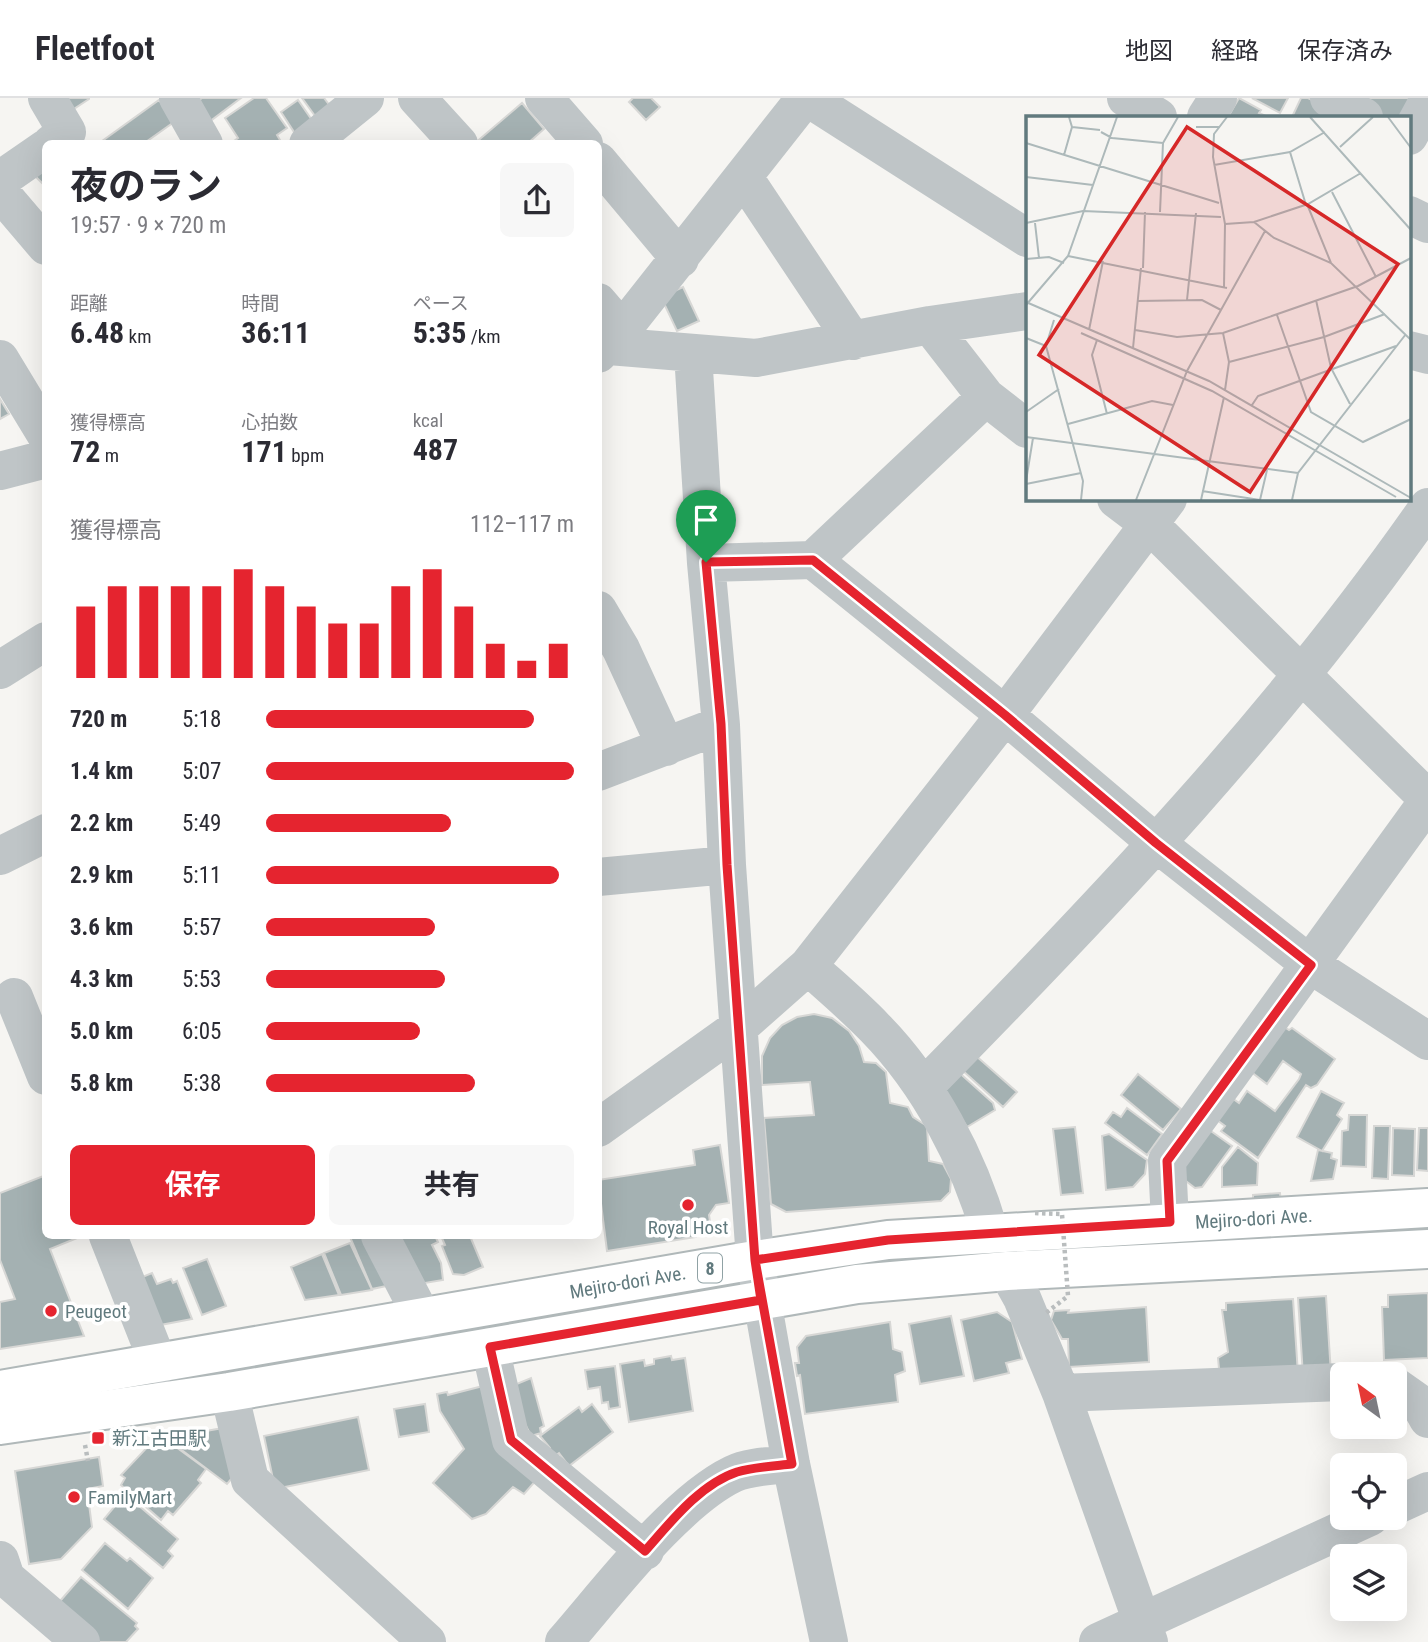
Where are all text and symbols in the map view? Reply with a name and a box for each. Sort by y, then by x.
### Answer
text: Fleetfoot [35,29,155,68]
text: 地図 [1125,37,1173,65]
text: 経路 [1211,37,1259,65]
text: 保存済み [1297,37,1393,65]
inset map [1026,116,1410,500]
button: share [500,163,574,237]
text: 夜のラン [70,164,222,208]
text: 19:57 · 9 × 720 m [70,212,226,239]
text: 距離 [70,292,108,315]
text: 時間 [241,292,279,315]
text: ペース [413,292,469,315]
text: 6.48 [70,315,124,350]
text: 36:11 [241,315,310,350]
text: 5:35 [413,315,466,350]
text: km [124,325,151,348]
text: /km [466,325,501,348]
text: kcal [413,409,443,432]
text: 獲得標高 [70,411,146,434]
text: 心拍数 [241,411,298,434]
text: 487 [413,432,458,467]
text: 72 [70,434,100,469]
text: 171 [241,434,287,469]
text: m [100,444,119,467]
text: bpm [287,444,324,467]
pin [676,490,736,562]
icon: arrive [687,501,725,539]
text: 112–117 m [470,511,574,538]
text: 獲得標高 [70,517,162,544]
text: 720 m [70,706,127,733]
text: 5:18 [182,706,221,733]
text: 1.4 km [70,758,133,785]
text: 5:07 [182,758,221,785]
text: 2.2 km [70,810,133,837]
text: 5:49 [182,810,221,837]
text: 2.9 km [70,862,133,889]
text: 5:11 [182,862,221,889]
text: 3.6 km [70,914,133,941]
text: 5:57 [182,914,221,941]
text: 4.3 km [70,966,133,993]
text: 5:53 [182,966,221,993]
text: 5.0 km [70,1018,133,1045]
text: 6:05 [182,1018,221,1045]
text: 5.8 km [70,1070,133,1097]
text: 5:38 [182,1070,221,1097]
button: 保存 [70,1145,315,1225]
button: 共有 [329,1145,574,1225]
marker: Royal Host [680,1197,696,1213]
street label: Mejiro-dori Ave. [1194,1203,1313,1233]
place label: Royal Host [648,1216,728,1239]
road number: 8 [698,1254,722,1282]
street label: Mejiro-dori Ave. [568,1261,688,1303]
place label: Peugeot [65,1300,127,1323]
marker: Peugeot [43,1303,59,1319]
north arrow [1330,1362,1407,1438]
map controls [1330,1362,1407,1621]
place label: 新江古田駅 [112,1427,207,1450]
marker: 新江古田駅 [90,1430,106,1446]
button: locate [1330,1453,1407,1530]
place label: FamilyMart [88,1486,172,1509]
marker: FamilyMart [66,1489,82,1505]
button: layers [1330,1544,1407,1621]

